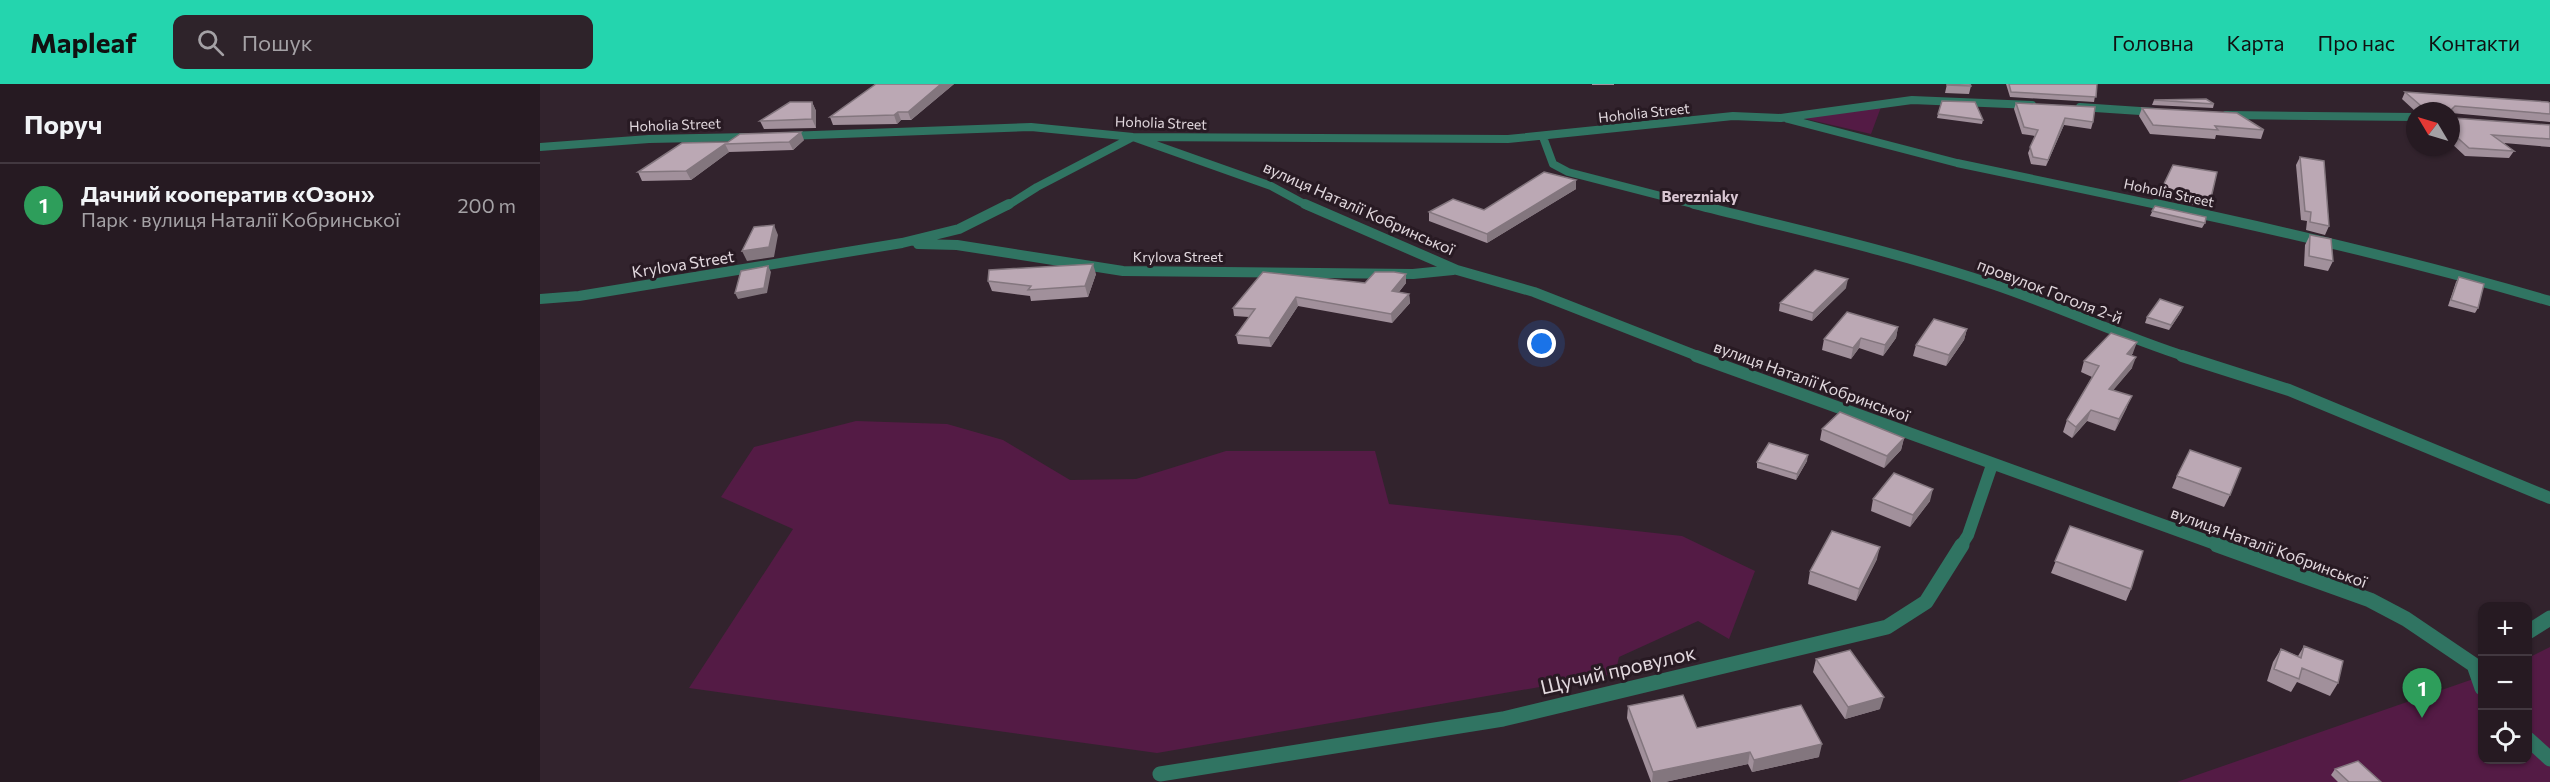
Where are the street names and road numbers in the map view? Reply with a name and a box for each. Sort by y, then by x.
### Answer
street label: Hoholia Street [1597,99,1691,126]
street label: Hoholia Street [1115,112,1208,133]
street label: Hoholia Street [629,114,721,135]
street label: вулиця Наталії Кобринської [1261,157,1459,259]
street label: Hoholia Street [2122,175,2216,210]
street label: Krylova Street [630,246,736,281]
street label: Krylova Street [1133,248,1224,265]
street label: провулок Гоголя 2-й [1975,254,2125,327]
street label: вулиця Наталії Кобринської [1712,336,1914,425]
street label: вулиця Наталії Кобринської [2169,502,2371,591]
street label: Щучий провулок [1538,639,1698,699]

